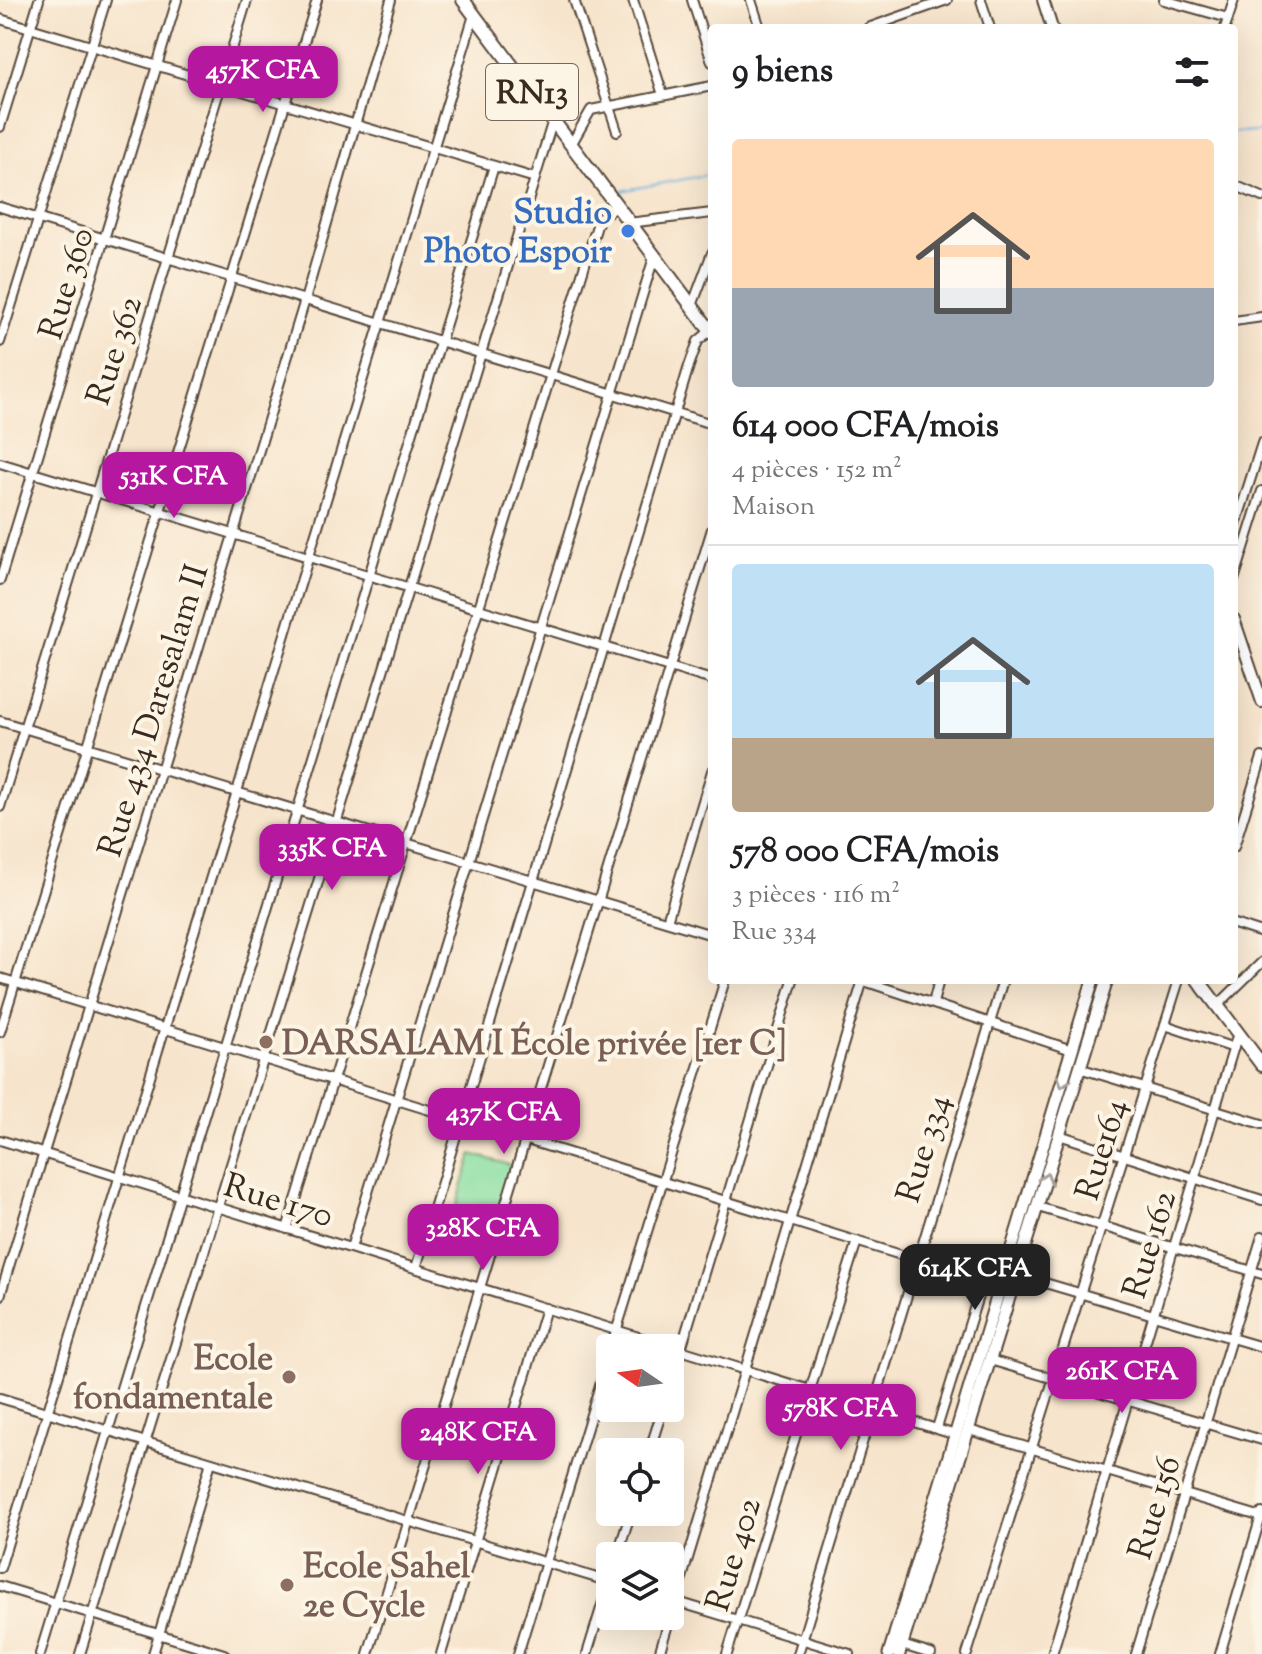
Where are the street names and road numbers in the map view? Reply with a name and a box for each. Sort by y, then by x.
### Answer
road number: RN13 [486,64,578,120]
street label: Rue 360 [28,222,109,346]
street label: Rue 362 [76,290,157,412]
street label: Rue 434 Daresalam II [87,559,223,864]
street label: Rue 334 [886,1089,965,1209]
street label: Rue164 [1065,1093,1142,1207]
street label: Rue 170 [217,1163,339,1242]
street label: Rue 162 [1112,1185,1191,1305]
street label: Rue 156 [1117,1450,1195,1566]
street label: Rue 402 [695,1492,776,1618]

